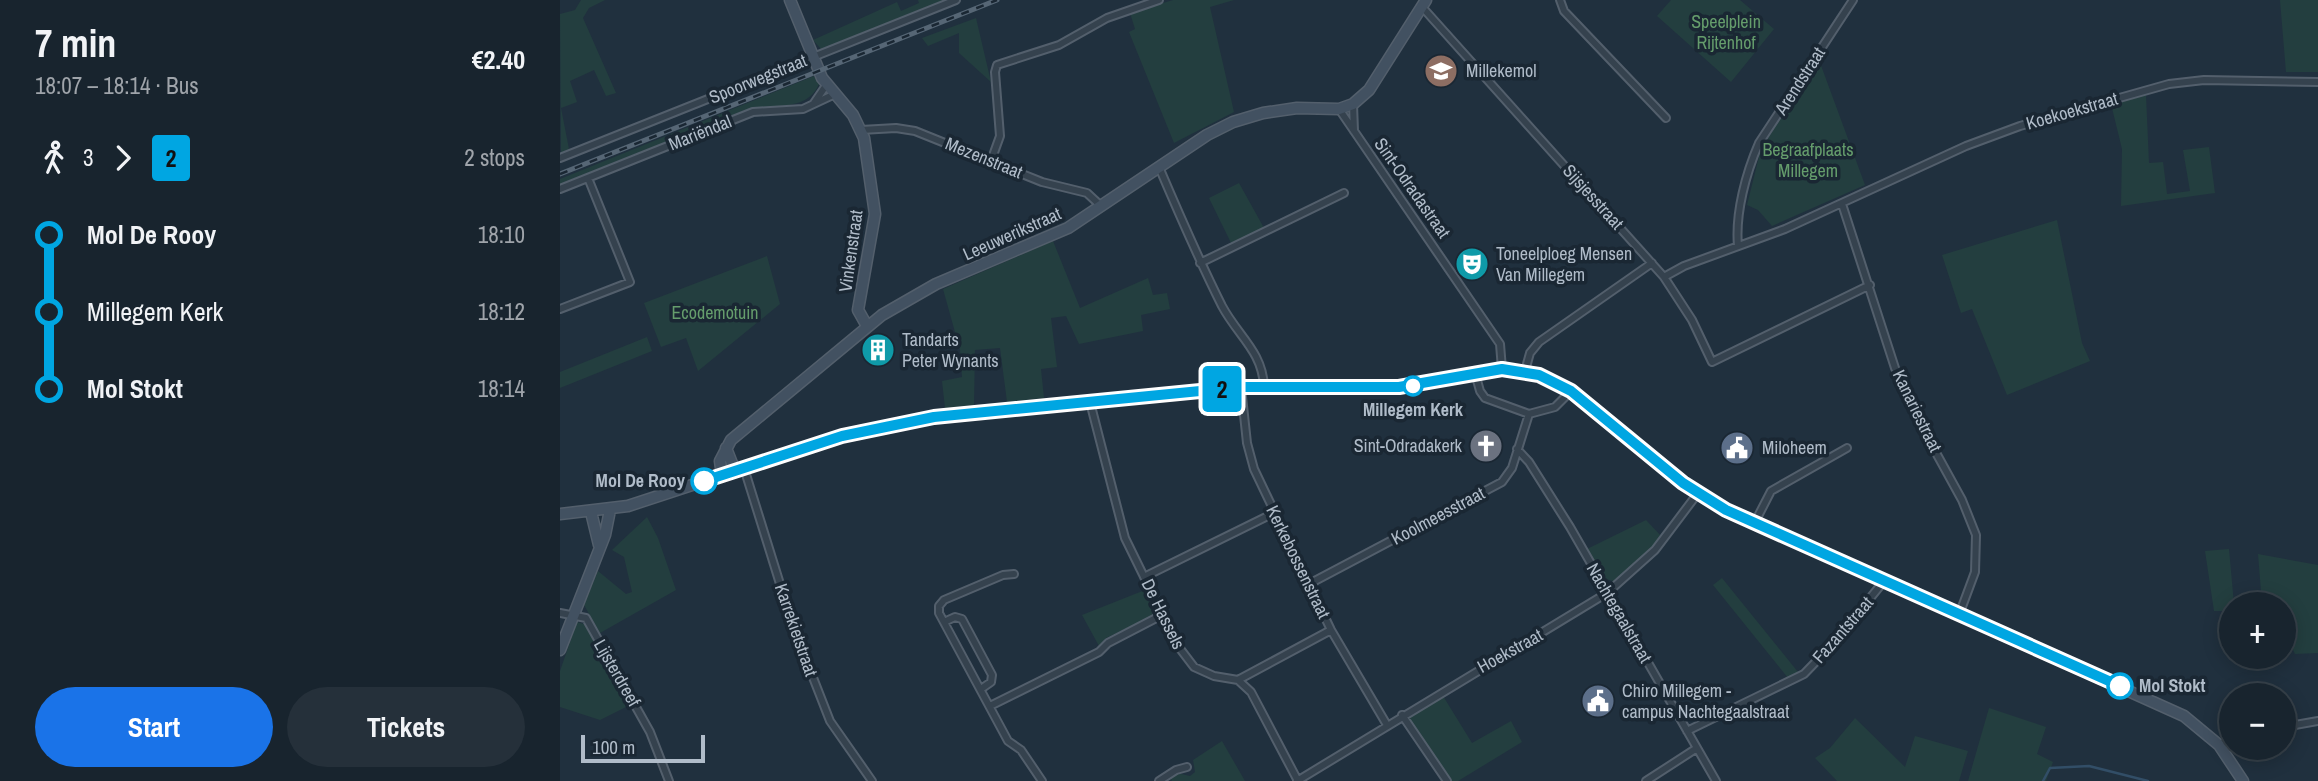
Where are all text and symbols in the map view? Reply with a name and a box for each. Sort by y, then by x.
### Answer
park label: Speelplein Rijtenhof [1691,9,1761,55]
text: 7 min [35,18,116,69]
text: €2.40 [472,42,525,77]
street label: Arendstraat [1768,42,1831,120]
street label: Spoorwegstraat [705,48,810,109]
school or university icon: Millekemol [1422,52,1460,90]
place label: Millekemol [1466,58,1537,83]
text: 18:07 – 18:14 · Bus [35,70,199,101]
street label: Koekoekstraat [2023,85,2121,136]
street label: Mariëndal [665,109,735,156]
street label: Mezenstraat [942,131,1027,184]
street label: Sint-Odradastraat [1369,132,1456,243]
park label: Begraafplaats Millegem [1762,137,1854,183]
icon: walk [35,139,73,177]
icon: forward [104,139,142,177]
text: 3 [83,142,94,173]
text: 2 [166,142,176,174]
text: 2 stops [464,142,525,173]
street label: Sijsjesstraat [1557,158,1630,235]
street label: Leeuwerikstraat [959,201,1065,266]
street label: Vinkenstraat [832,208,869,294]
text: Mol De Rooy [87,217,216,252]
text: 18:10 [478,219,525,250]
place label: Toneelploeg Mensen Van Millegem [1496,241,1632,287]
theatre icon: Toneelploeg Mensen Van Millegem [1453,245,1491,283]
text: Millegem Kerk [87,294,223,329]
text: 18:12 [478,296,525,327]
park label: Ecodemotuin [672,300,758,325]
place label: Tandarts Peter Wynants [902,327,999,373]
building icon: Tandarts Peter Wynants [859,331,897,369]
street label: Kanariestraat [1887,365,1948,456]
line badge: 2 [1199,366,1245,412]
text: Mol Stokt [87,371,183,406]
text: 18:14 [478,373,525,404]
text: 2 [1217,373,1227,405]
marker: Millegem Kerk [1403,376,1423,396]
place label: Millegem Kerk [1363,397,1464,422]
church icon: Sint-Odradakerk [1467,427,1505,465]
public building icon: Miloheem [1718,429,1756,467]
place label: Sint-Odradakerk [1354,433,1463,458]
place label: Miloheem [1762,435,1827,460]
place label: Mol De Rooy [596,468,686,493]
marker: Mol De Rooy [691,468,717,494]
street label: Koolmeesstraat [1387,480,1489,551]
street label: Kerkebossenstraat [1260,501,1337,623]
street label: Nachtegaalstraat [1581,558,1658,667]
street label: De Hassels [1136,574,1191,653]
street label: Karrekietstraat [769,580,824,680]
street label: Fazantstraat [1807,591,1879,669]
map controls [2219,592,2296,760]
button: + [2219,592,2296,669]
street label: Hoekstraat [1472,622,1547,679]
street label: Lijsterdreef [588,635,647,712]
marker: Mol Stokt [2107,673,2133,699]
place label: Mol Stokt [2139,673,2206,698]
place label: Chiro Millegem - campus Nachtegaalstraat [1622,678,1789,724]
public building icon: Chiro Millegem - campus Nachtegaalstraat [1579,682,1617,720]
button: − [2219,683,2296,760]
button: Start [35,687,273,767]
button: Tickets [287,687,525,767]
scale bar [581,732,705,764]
text: 100 m [592,734,635,760]

